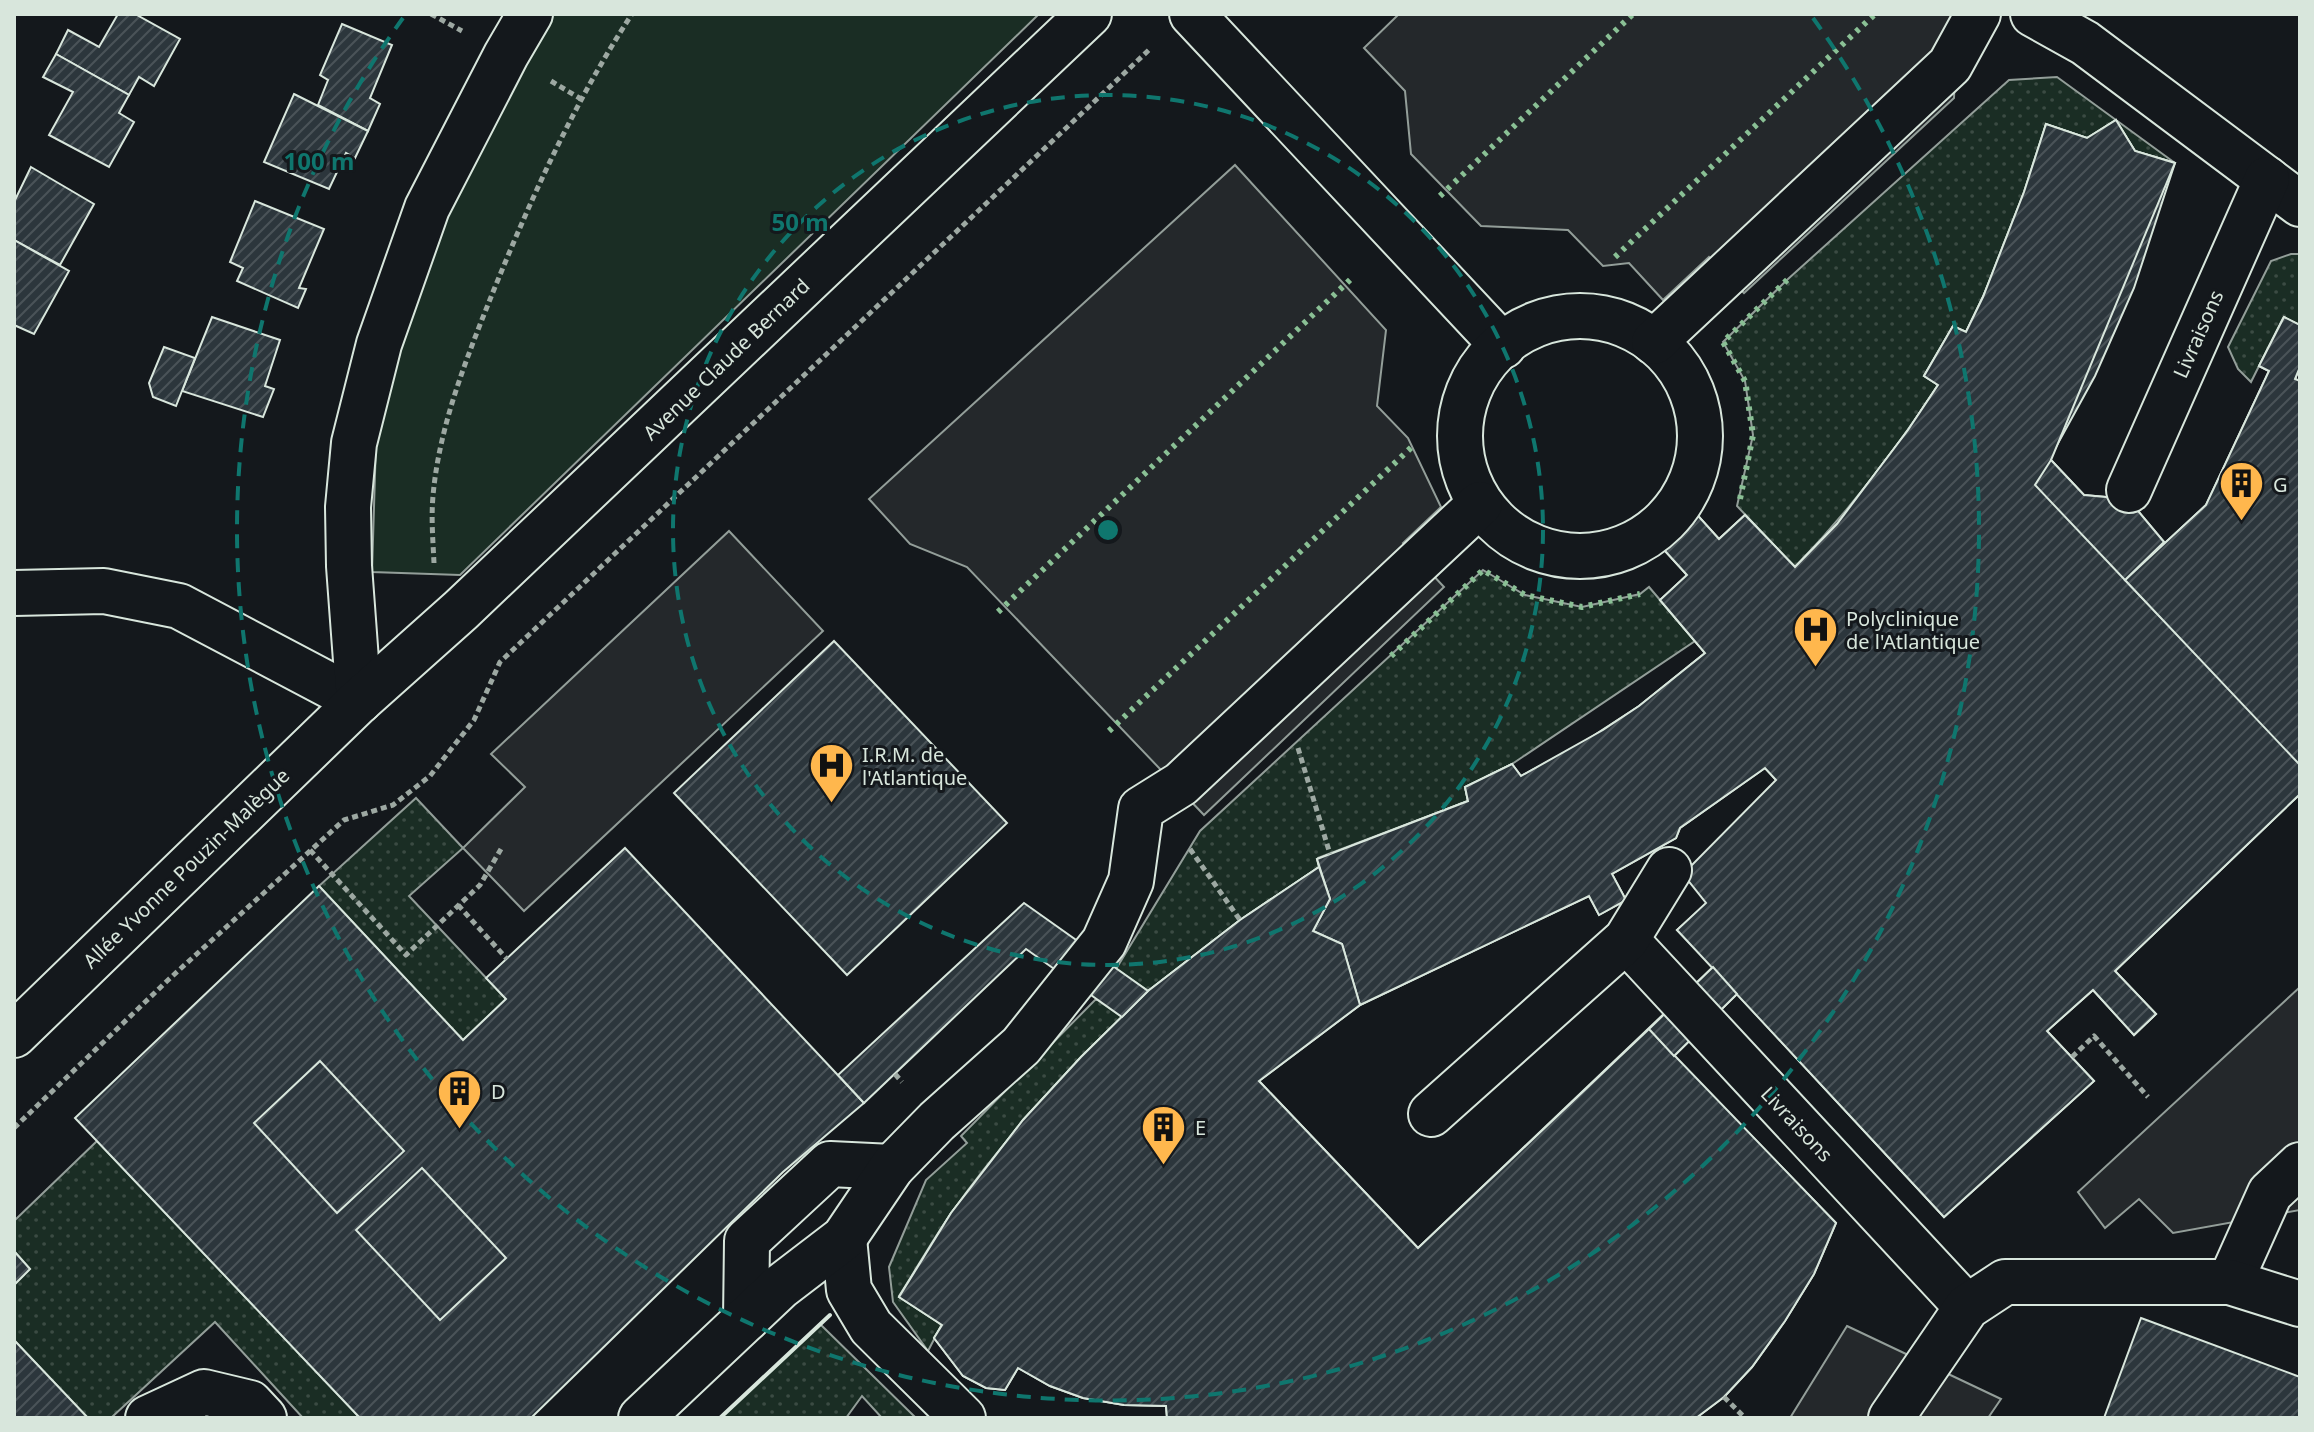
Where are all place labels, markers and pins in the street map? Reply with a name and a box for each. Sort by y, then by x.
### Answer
building icon: G [2218,460,2266,523]
place label: G [2273,471,2288,498]
centre of rings [1094,516,1122,544]
place label: Polyclinique de l'Atlantique [1846,605,1980,655]
hospital icon: Polyclinique de l'Atlantique [1791,606,1839,669]
place label: I.R.M. de l'Atlantique [862,741,967,791]
hospital icon: I.R.M. de l'Atlantique [807,742,855,805]
building icon: D [436,1067,484,1130]
place label: D [491,1078,506,1105]
building icon: E [1140,1103,1188,1166]
place label: E [1195,1114,1206,1141]

